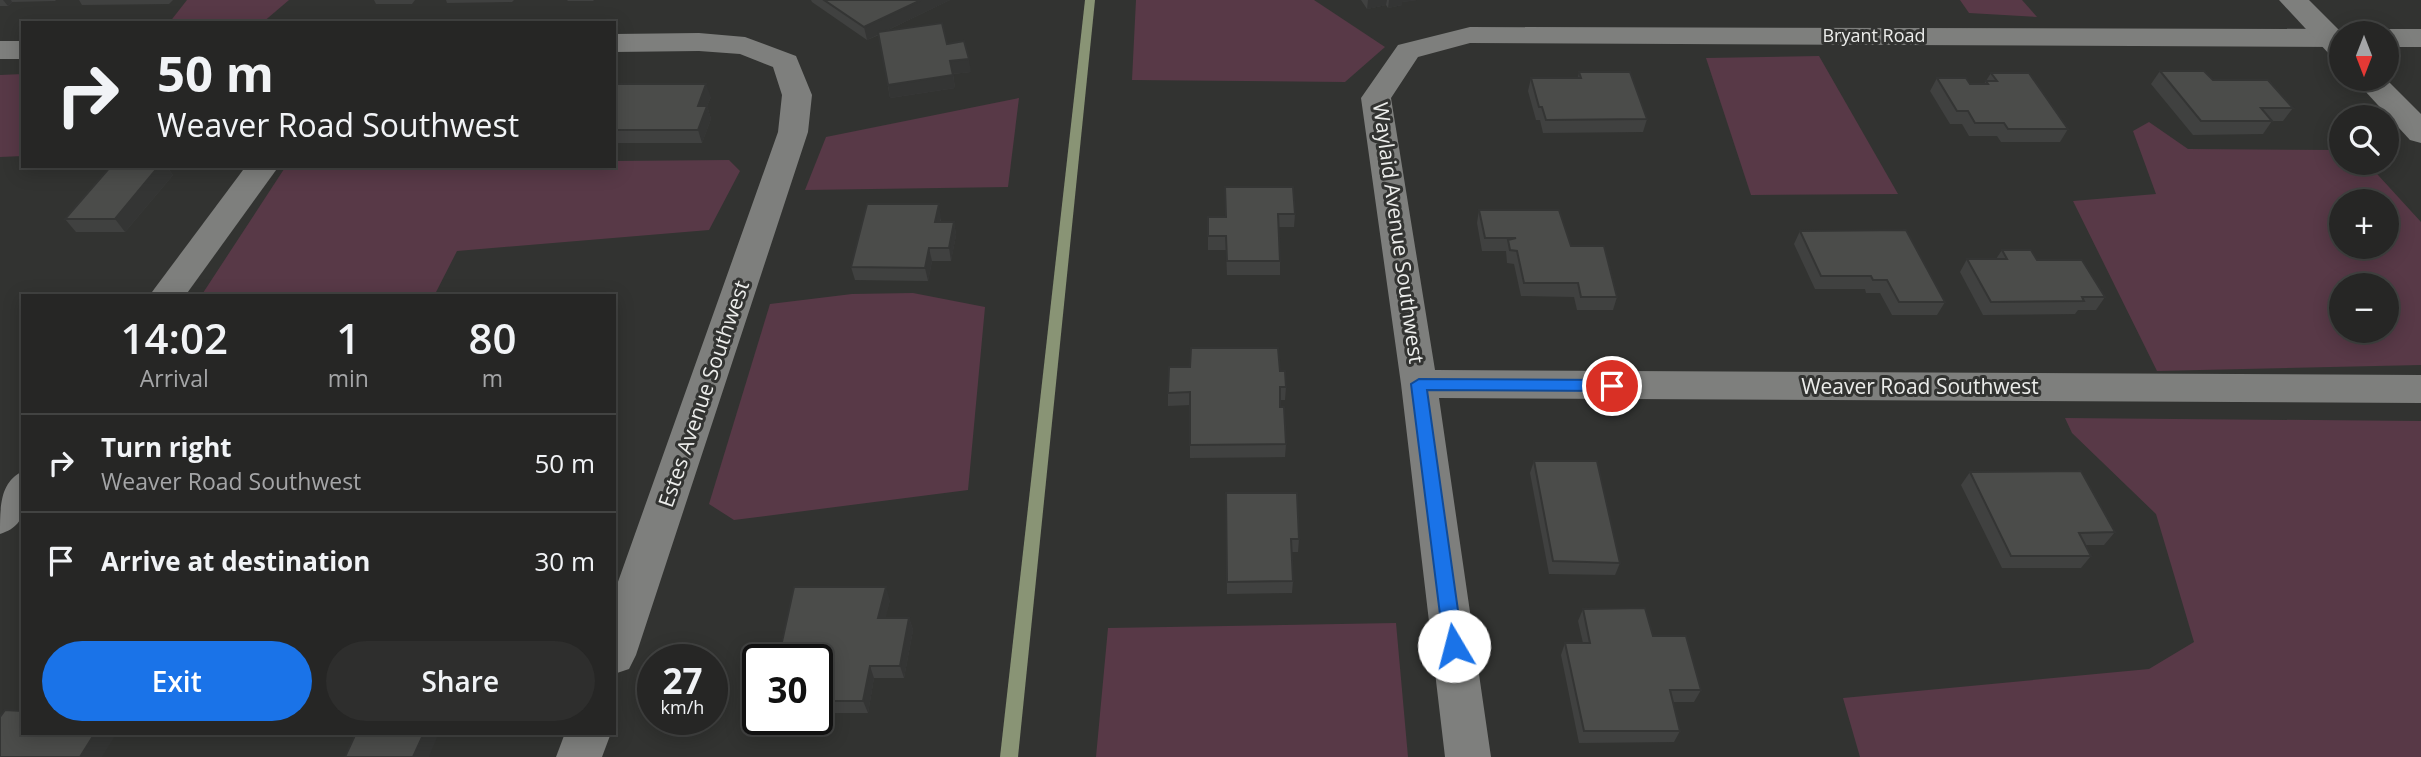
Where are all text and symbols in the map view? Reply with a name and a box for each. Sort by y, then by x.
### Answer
north arrow [2329,21,2399,91]
map controls [2329,21,2399,343]
street label: Bryant Road [1822,23,1926,47]
text: 50 m [157,40,274,106]
icon: right [42,49,133,140]
street label: Waylaid Avenue Southwest [1367,100,1431,365]
text: Weaver Road Southwest [157,103,519,146]
button: search [2329,105,2399,175]
button: + [2329,189,2399,259]
button: − [2329,273,2399,343]
street label: Estes Avenue Southwest [651,277,755,511]
text: 14:02 [121,309,228,366]
text: 1 [336,309,360,366]
text: 80 [468,309,516,366]
pin [1582,356,1642,416]
text: Arrival [140,362,209,394]
text: min [328,362,369,394]
text: m [482,362,503,394]
icon: arrive [1593,367,1631,405]
street label: Weaver Road Southwest [1801,372,2039,400]
text: Turn right [101,429,232,465]
icon: right [42,444,80,482]
text: 50 m [534,445,595,481]
text: Weaver Road Southwest [101,465,361,497]
icon: arrive [42,542,80,580]
text: Arrive at destination [101,543,370,579]
text: 30 m [534,543,595,579]
position arrow [1417,609,1491,683]
button: Exit [42,641,312,721]
button: Share [326,641,595,721]
speed limit sign: 30 [742,644,833,735]
text: 27 [662,657,703,704]
text: km/h [661,695,704,719]

